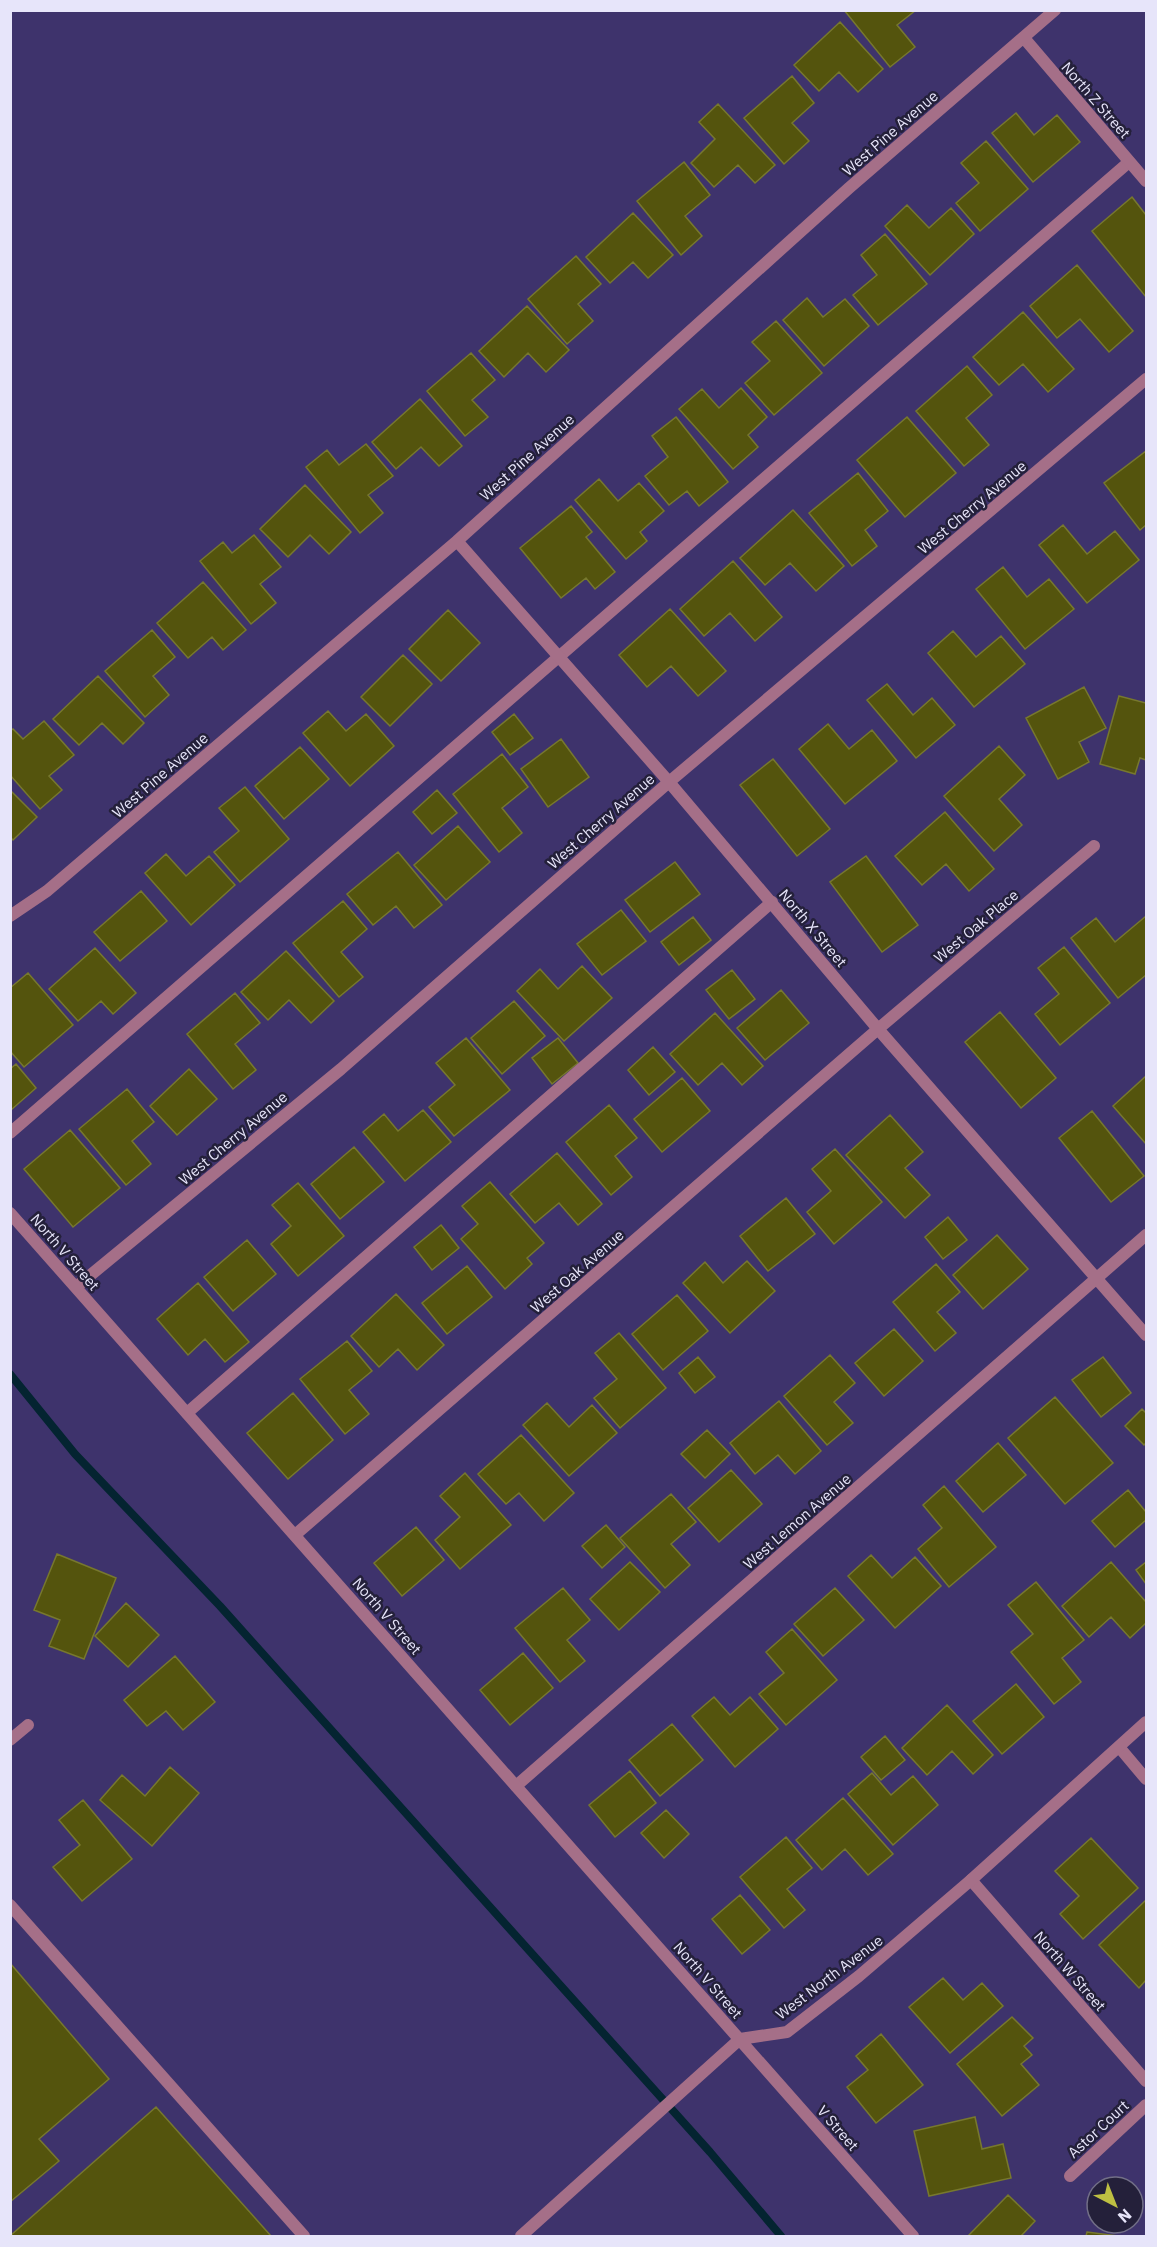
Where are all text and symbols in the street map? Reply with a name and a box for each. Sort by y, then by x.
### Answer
street label: North Z Street [1058,58,1134,142]
street label: West Pine Avenue [838,86,942,180]
street label: West Pine Avenue [476,410,578,504]
street label: West Cherry Avenue [914,456,1030,558]
street label: West Pine Avenue [108,728,212,822]
street label: West Cherry Avenue [544,769,658,873]
street label: North X Street [775,885,851,971]
street label: West Oak Place [930,885,1022,967]
street label: West Cherry Avenue [175,1087,291,1189]
street label: North V Street [26,1210,104,1294]
street label: West Oak Avenue [526,1225,628,1317]
street label: West Lemon Avenue [739,1469,855,1573]
street label: North V Street [348,1574,426,1658]
street label: North W Street [1030,1927,1110,2015]
street label: West North Avenue [772,1930,886,2024]
street label: North V Street [669,1938,747,2022]
street label: Astor Court [1064,2096,1132,2162]
street label: V Street [813,2101,863,2155]
north arrow [1085,2175,1145,2235]
text: N [1114,2205,1136,2227]

